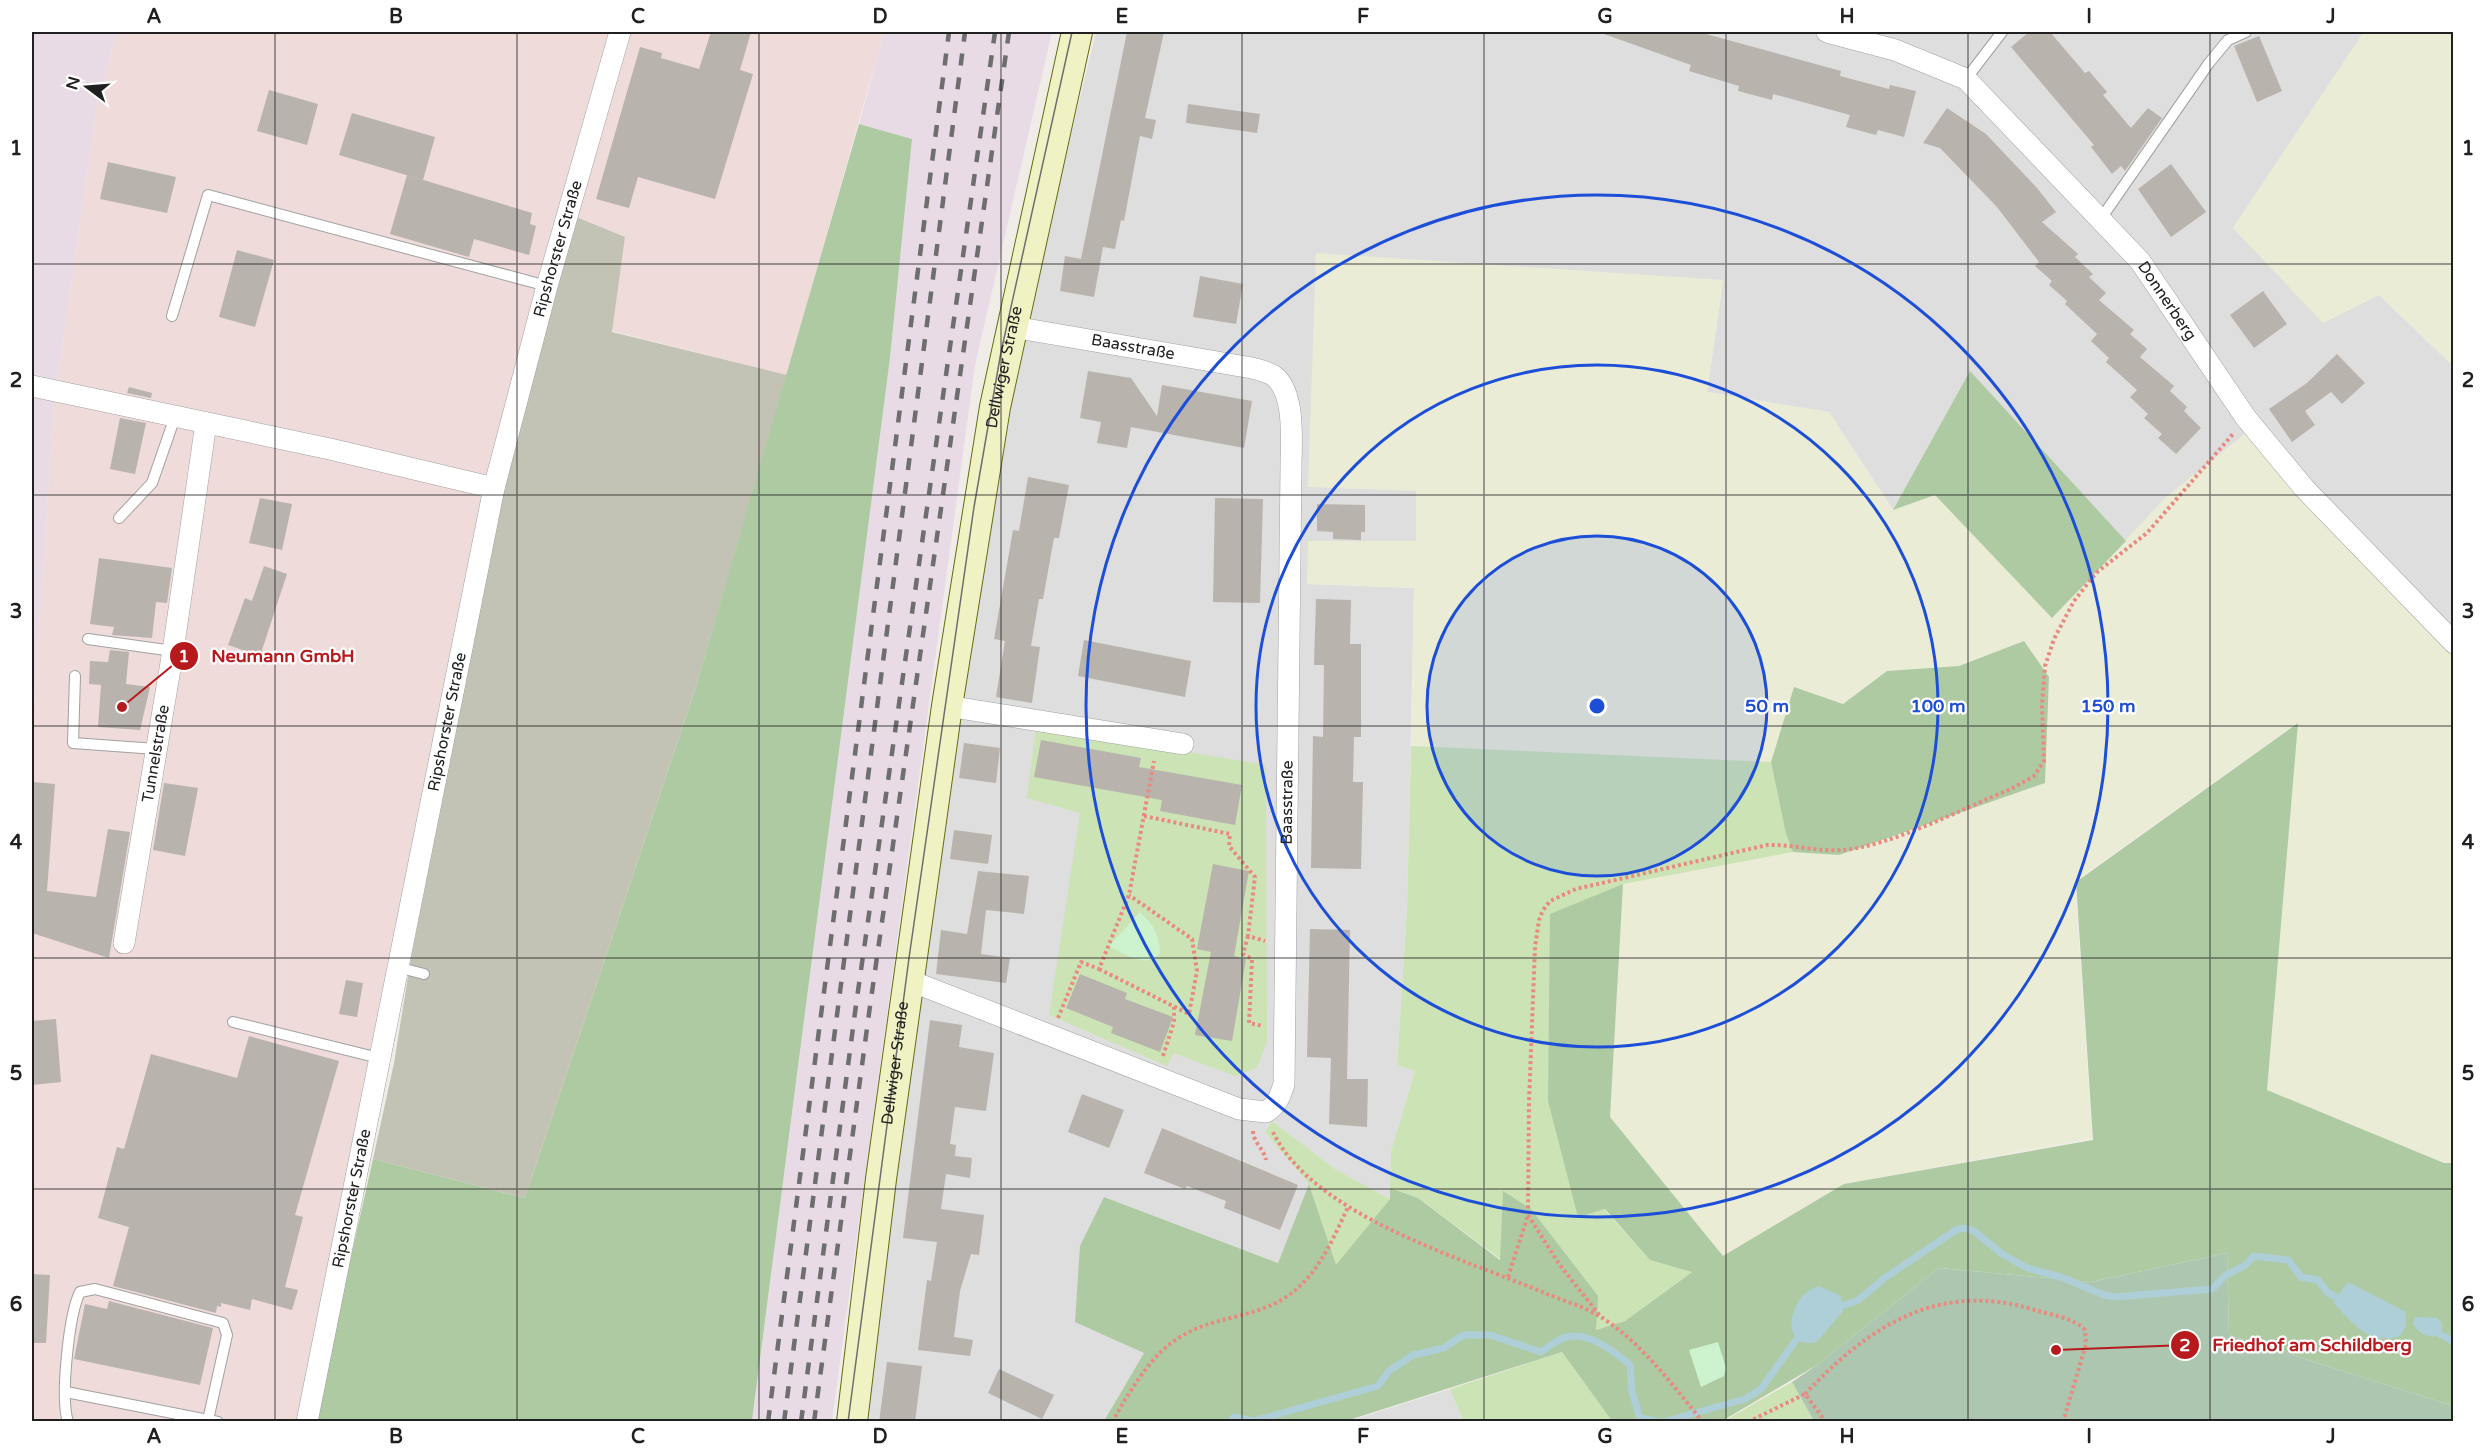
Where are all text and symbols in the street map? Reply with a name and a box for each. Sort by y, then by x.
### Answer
text: A [147,5,162,29]
text: B [389,5,403,29]
text: C [631,5,645,29]
text: D [872,5,888,29]
text: E [1116,5,1129,29]
text: F [1357,5,1369,29]
text: G [1597,5,1613,29]
text: H [1839,5,1855,29]
text: I [2086,5,2092,29]
text: J [2325,5,2336,29]
north arrow [57,57,117,117]
text: N [62,74,85,92]
text: 1 [10,137,22,161]
text: 1 [2462,137,2474,161]
street label: Ripshorster Straße [529,178,587,320]
street label: Donnerberg [2133,257,2201,344]
street label: Dellwiger Straße [982,304,1027,430]
street label: Baasstraße [1090,330,1176,364]
text: 2 [10,369,22,393]
text: 2 [2462,369,2474,393]
text: 3 [10,600,22,624]
text: 3 [2462,600,2474,624]
callout: Neumann GmbH [169,638,367,674]
text: 1 [178,645,190,667]
text: Neumann GmbH [211,645,355,667]
street label: Ripshorster Straße [423,651,471,793]
text: 50 m [1745,695,1789,717]
text: 100 m [1910,695,1966,717]
text: 150 m [2080,695,2136,717]
centre of rings [1587,696,1607,716]
street label: Tunnelstraße [138,703,174,804]
street label: Baasstraße [1277,760,1298,845]
text: 4 [10,831,23,855]
text: 4 [2462,831,2475,855]
street label: Dellwiger Straße [877,1000,913,1126]
text: 5 [10,1062,22,1086]
text: 5 [2462,1062,2474,1086]
street label: Ripshorster Straße [328,1127,375,1270]
text: 6 [10,1293,22,1317]
text: 6 [2462,1293,2474,1317]
callout: Friedhof am Schildberg [2170,1327,2424,1363]
text: 2 [2179,1334,2191,1356]
text: Friedhof am Schildberg [2212,1334,2412,1356]
text: A [147,1425,162,1449]
text: B [389,1425,403,1449]
text: C [631,1425,645,1449]
text: D [872,1425,888,1449]
text: E [1116,1425,1129,1449]
text: F [1357,1425,1369,1449]
text: G [1597,1425,1613,1449]
text: H [1839,1425,1855,1449]
text: I [2086,1425,2092,1449]
text: J [2325,1425,2336,1449]

